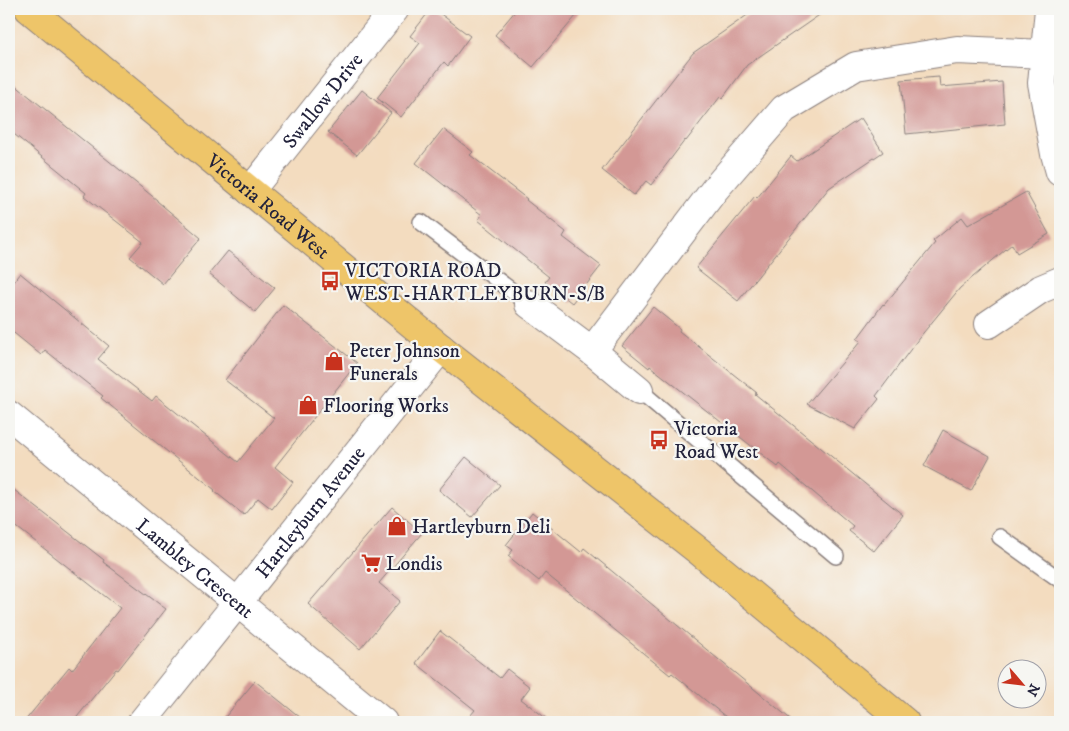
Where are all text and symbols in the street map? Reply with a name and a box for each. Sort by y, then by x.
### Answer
street label: Swallow Drive [278,48,369,154]
street label: Victoria Road West [200,148,334,265]
place label: VICTORIA ROAD WEST-HARTLEYBURN-S/B [344,259,605,307]
bus stop icon: VICTORIA ROAD WEST-HARTLEYBURN-S/B [319,270,341,292]
place label: Peter Johnson Funerals [349,339,461,387]
shop icon: Peter Johnson Funerals [323,350,345,372]
shop icon: Flooring Works [297,394,319,416]
place label: Flooring Works [323,394,449,419]
place label: Victoria Road West [673,417,758,465]
bus stop icon: Victoria Road West [648,429,670,451]
street label: Hartleyburn Avenue [251,442,371,584]
street label: Lambley Crescent [131,514,258,625]
shop icon: Hartleyburn Deli [386,515,408,537]
place label: Hartleyburn Deli [412,515,550,540]
supermarket icon: Londis [360,552,382,574]
place label: Londis [386,552,443,577]
north arrow [996,658,1046,708]
text: N [1022,680,1043,699]

